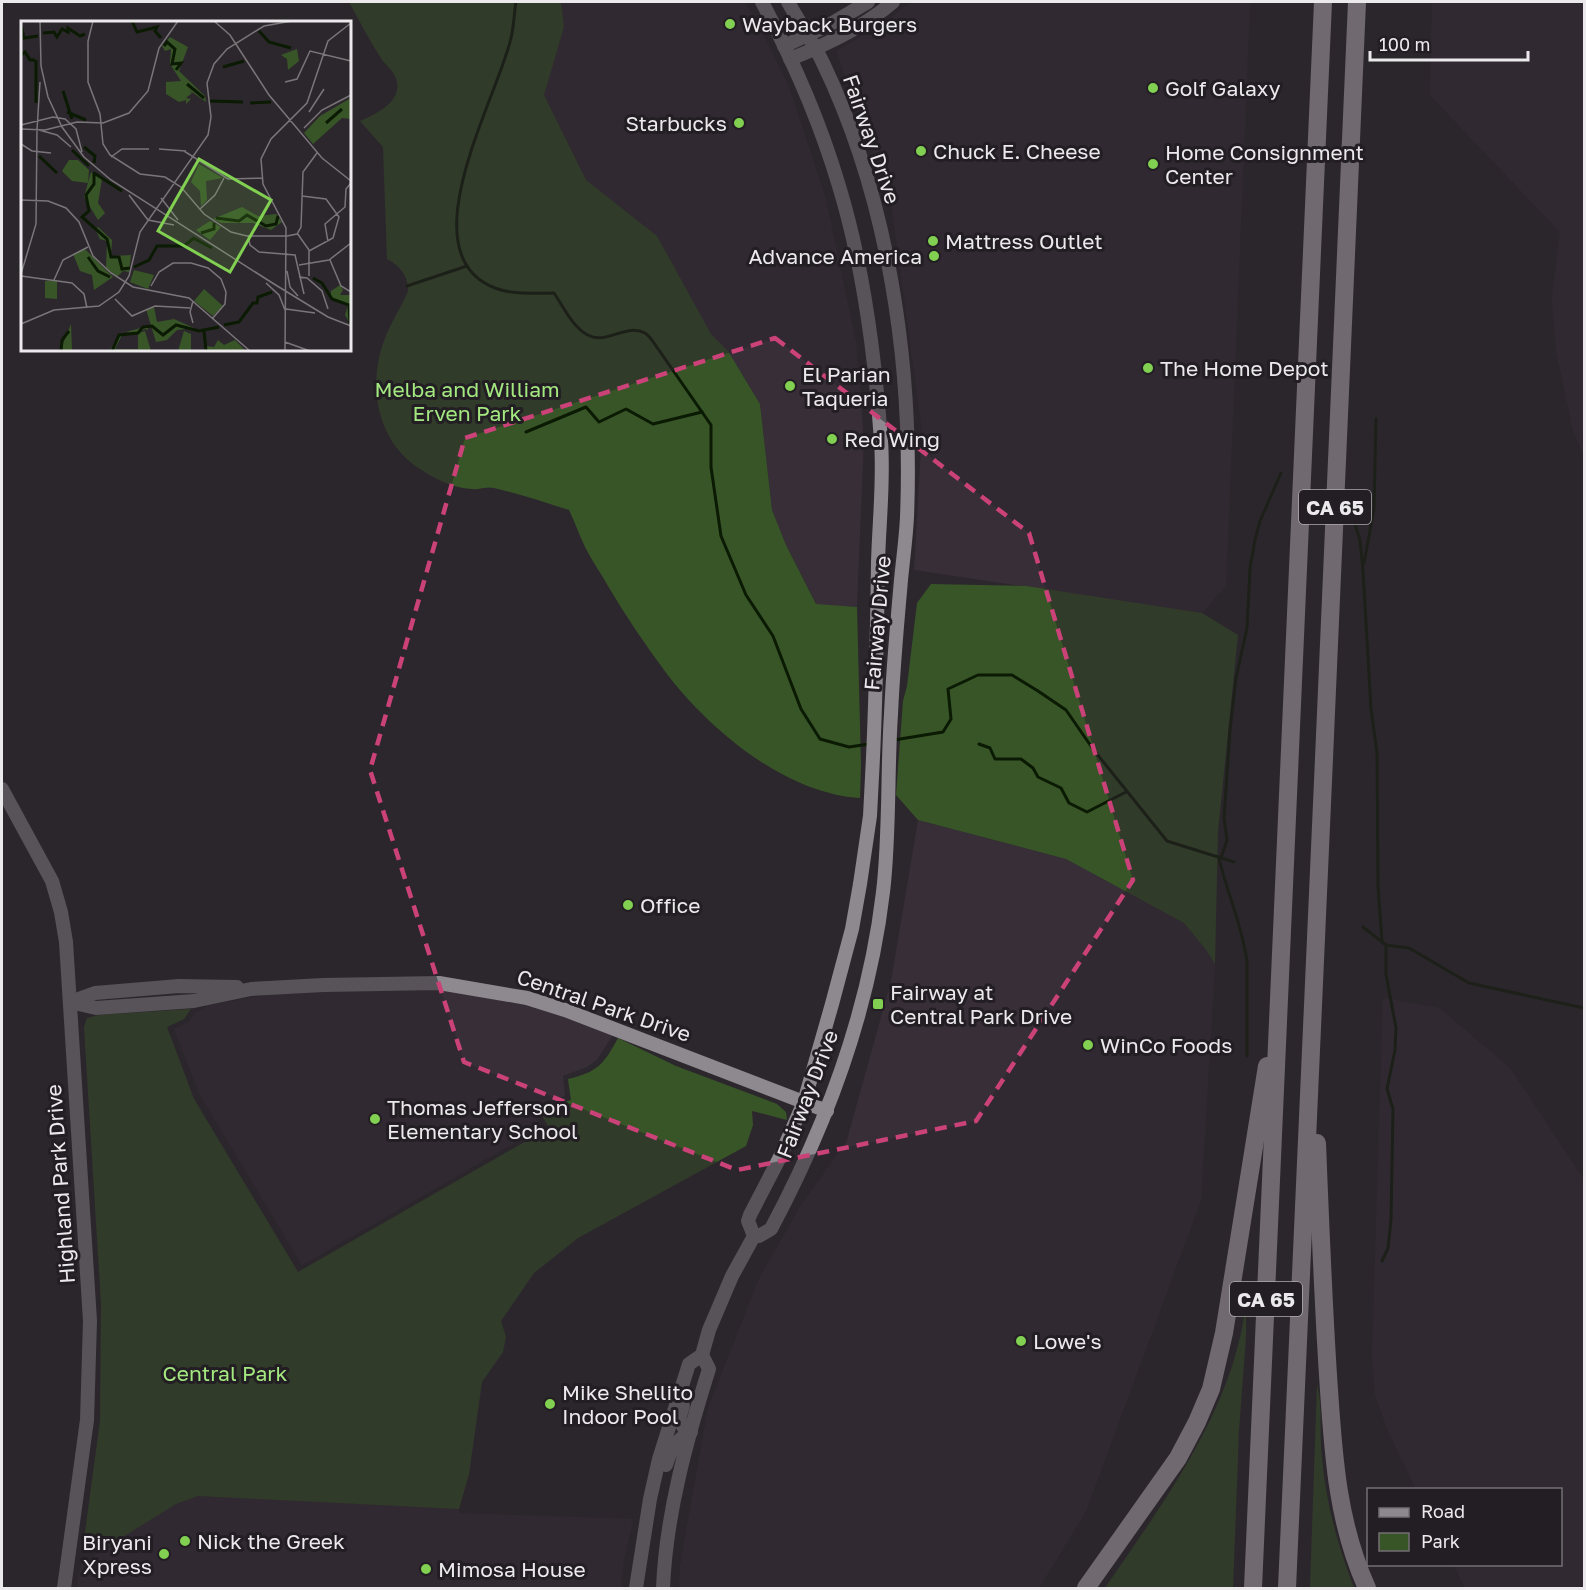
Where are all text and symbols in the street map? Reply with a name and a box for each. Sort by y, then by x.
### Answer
place label: Wayback Burgers [742,11,917,37]
marker: Wayback Burgers [723,17,737,31]
inset map [21,21,351,351]
scale bar [1370,24,1528,62]
text: 100 m [1379,33,1430,55]
street label: Fairway Drive [838,71,906,207]
place label: Golf Galaxy [1165,75,1281,101]
marker: Golf Galaxy [1146,81,1160,95]
place label: Starbucks [625,110,727,136]
marker: Starbucks [732,116,746,130]
place label: Chuck E. Cheese [933,138,1101,164]
place label: Home Consignment Center [1165,139,1364,189]
marker: Chuck E. Cheese [914,144,928,158]
marker: Home Consignment Center [1146,157,1160,171]
place label: Mattress Outlet [945,228,1103,254]
marker: Mattress Outlet [926,234,940,248]
place label: Advance America [748,243,922,269]
marker: Advance America [927,249,941,263]
place label: The Home Depot [1160,355,1329,381]
place label: El Parian Taqueria [802,361,891,411]
marker: The Home Depot [1141,361,1155,375]
park label: Melba and William Erven Park [374,376,560,426]
marker: El Parian Taqueria [783,379,797,393]
place label: Red Wing [844,426,940,452]
marker: Red Wing [825,432,839,446]
road number: CA 65 [1299,490,1371,524]
street label: Fairway Drive [858,554,896,692]
place label: Office [640,892,700,918]
marker: Office [621,898,635,912]
street label: Central Park Drive [514,963,694,1047]
place label: Fairway at Central Park Drive [890,979,1072,1029]
marker: Fairway at Central Park Drive [871,997,885,1011]
street label: Fairway Drive [771,1026,843,1162]
place label: WinCo Foods [1100,1032,1232,1058]
marker: WinCo Foods [1081,1038,1095,1052]
street label: Highland Park Drive [40,1083,80,1285]
place label: Thomas Jefferson Elementary School [387,1094,578,1144]
marker: Thomas Jefferson Elementary School [368,1112,382,1126]
road number: CA 65 [1230,1282,1302,1316]
place label: Lowe's [1033,1328,1102,1354]
marker: Lowe's [1014,1334,1028,1348]
park label: Central Park [163,1360,288,1386]
place label: Mike Shellito Indoor Pool [562,1379,693,1429]
marker: Mike Shellito Indoor Pool [543,1397,557,1411]
legend [1367,1488,1562,1566]
text: Road [1421,1500,1465,1522]
place label: Nick the Greek [197,1528,345,1554]
place label: Biryani Xpress [82,1529,152,1579]
text: Park [1421,1530,1460,1552]
marker: Nick the Greek [178,1534,192,1548]
marker: Biryani Xpress [157,1547,171,1561]
place label: Mimosa House [438,1556,586,1582]
marker: Mimosa House [419,1562,433,1576]

